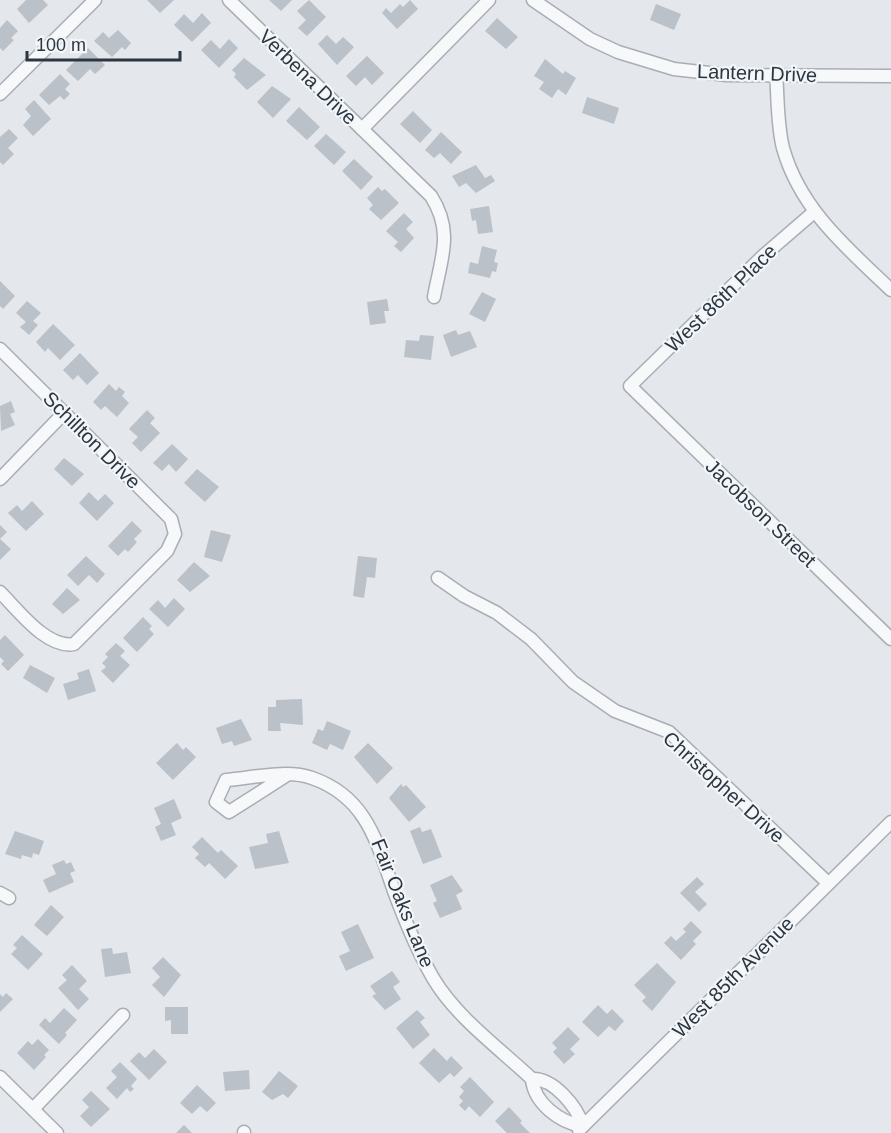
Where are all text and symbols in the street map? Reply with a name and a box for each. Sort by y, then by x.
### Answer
scale bar [27,24,180,62]
street label: Verbena Drive [255,25,361,129]
text: 100 m [36,35,86,55]
street label: Lantern Drive [697,60,817,86]
street label: West 86th Place [661,240,781,356]
street label: Schillton Drive [39,387,145,493]
street label: Jacobson Street [701,455,821,571]
street label: Christopher Drive [659,727,789,847]
street label: Fair Oaks Lane [367,835,439,971]
street label: West 85th Avenue [668,912,798,1042]

